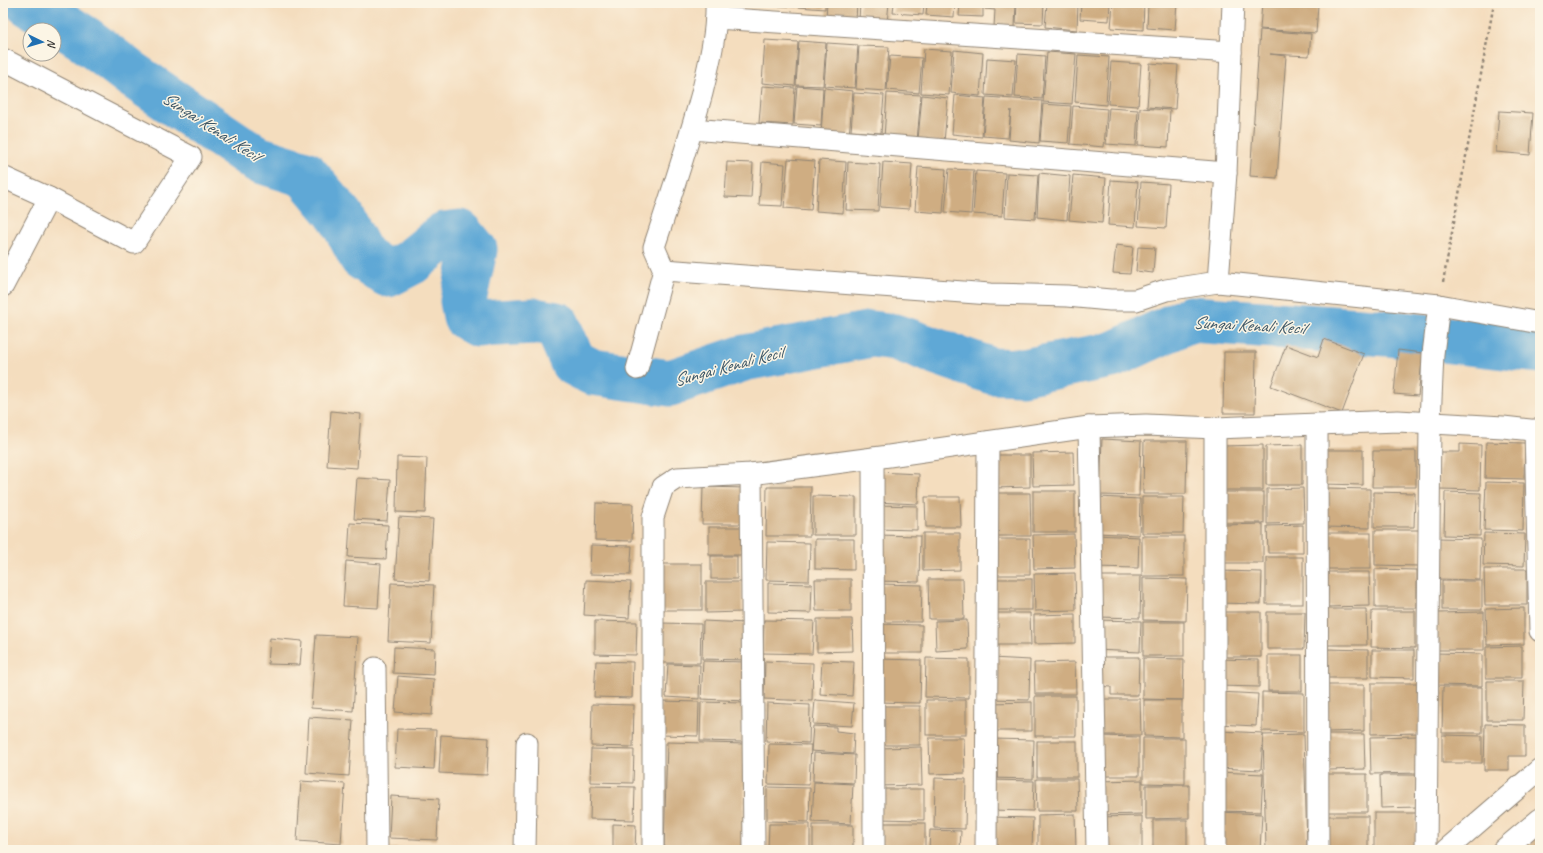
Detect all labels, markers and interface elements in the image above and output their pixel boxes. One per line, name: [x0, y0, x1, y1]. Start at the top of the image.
north arrow: [22, 22, 62, 62]
text: N: [45, 39, 59, 49]
water label: Sungai Kenali Kecil: [158, 86, 269, 169]
water label: Sungai Kenali Kecil: [1193, 311, 1311, 339]
water label: Sungai Kenali Kecil: [671, 339, 790, 391]

